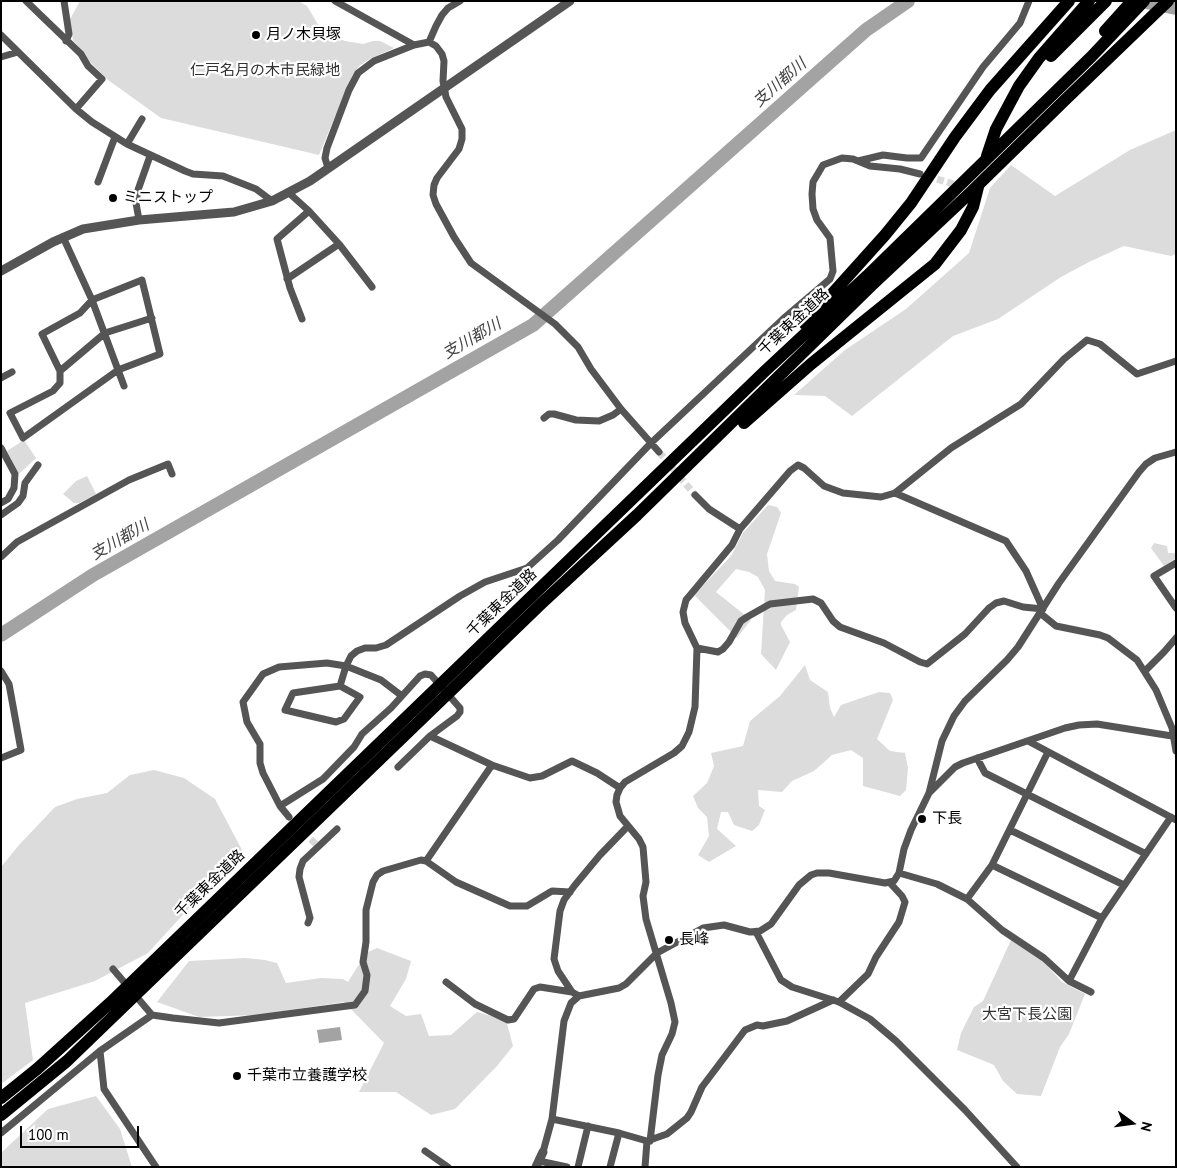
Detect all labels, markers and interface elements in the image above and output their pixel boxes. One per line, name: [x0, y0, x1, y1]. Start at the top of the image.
place label: 月ノ木貝塚: [266, 26, 341, 44]
marker: 月ノ木貝塚: [250, 29, 262, 41]
water label: 支川都川: [750, 55, 810, 111]
park label: 仁戸名月の木市民緑地: [190, 62, 340, 80]
place label: ミニストップ: [123, 189, 213, 207]
marker: ミニストップ: [107, 192, 119, 204]
street label: 千葉東金道路: [755, 285, 833, 359]
water label: 支川都川: [439, 315, 505, 363]
water label: 支川都川: [87, 516, 153, 564]
street label: 千葉東金道路: [463, 565, 541, 641]
place label: 下長: [932, 810, 962, 828]
marker: 下長: [916, 813, 928, 825]
street label: 千葉東金道路: [171, 846, 249, 922]
place label: 長峰: [679, 931, 709, 949]
marker: 長峰: [663, 934, 675, 946]
park label: 大宮下長公園: [982, 1006, 1072, 1024]
place label: 千葉市立養護学校: [247, 1067, 367, 1085]
marker: 千葉市立養護学校: [231, 1070, 243, 1082]
north arrow: [1107, 1098, 1157, 1148]
scale bar: [22, 1116, 141, 1148]
text: N: [1137, 1120, 1156, 1133]
text: 100 m: [28, 1125, 69, 1144]

